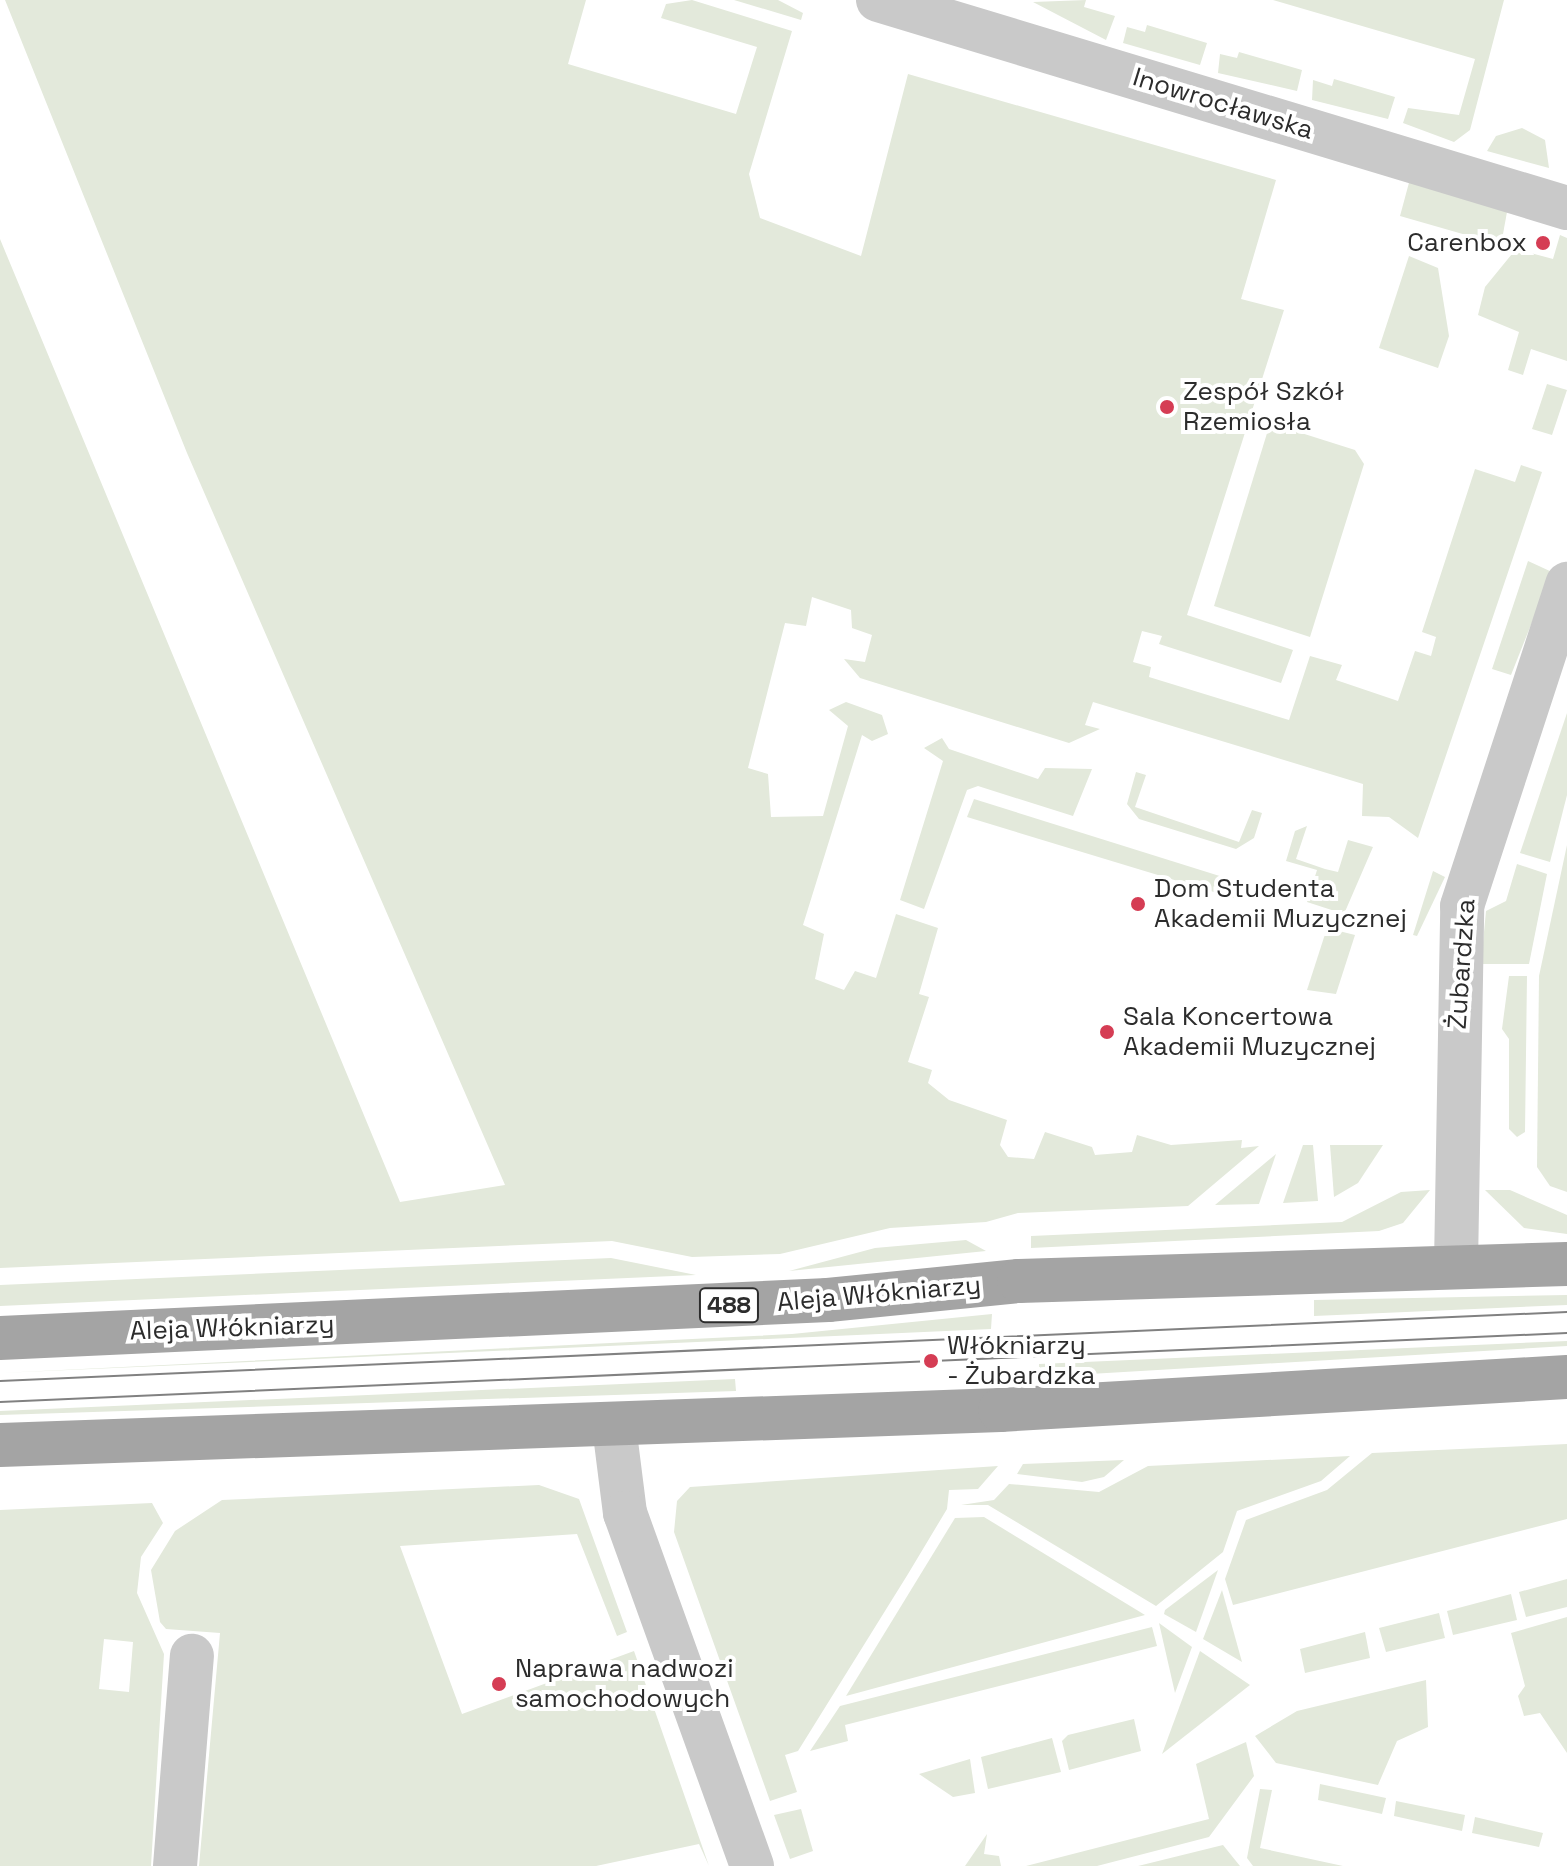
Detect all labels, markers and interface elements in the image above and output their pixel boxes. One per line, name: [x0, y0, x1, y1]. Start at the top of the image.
street label: Inowrocławska: [1129, 62, 1317, 146]
place label: Carenbox: [1407, 227, 1527, 259]
marker: Carenbox: [1534, 234, 1552, 252]
place label: Zespół Szkół Rzemiosła: [1183, 376, 1344, 438]
marker: Zespół Szkół Rzemiosła: [1158, 398, 1176, 416]
place label: Dom Studenta Akademii Muzycznej: [1154, 873, 1407, 934]
marker: Dom Studenta Akademii Muzycznej: [1129, 895, 1147, 913]
street label: Żubardzka: [1442, 898, 1482, 1030]
place label: Sala Koncertowa Akademii Muzycznej: [1123, 1001, 1376, 1062]
marker: Sala Koncertowa Akademii Muzycznej: [1098, 1023, 1116, 1041]
street label: Aleja Włókniarzy: [776, 1270, 982, 1318]
road number: 488: [697, 1285, 761, 1325]
street label: Aleja Włókniarzy: [129, 1309, 335, 1347]
place label: Włókniarzy - Żubardzka: [947, 1330, 1096, 1392]
marker: Włókniarzy - Żubardzka: [922, 1352, 940, 1370]
place label: Naprawa nadwozi samochodowych: [515, 1653, 734, 1714]
marker: Naprawa nadwozi samochodowych: [490, 1675, 508, 1693]

